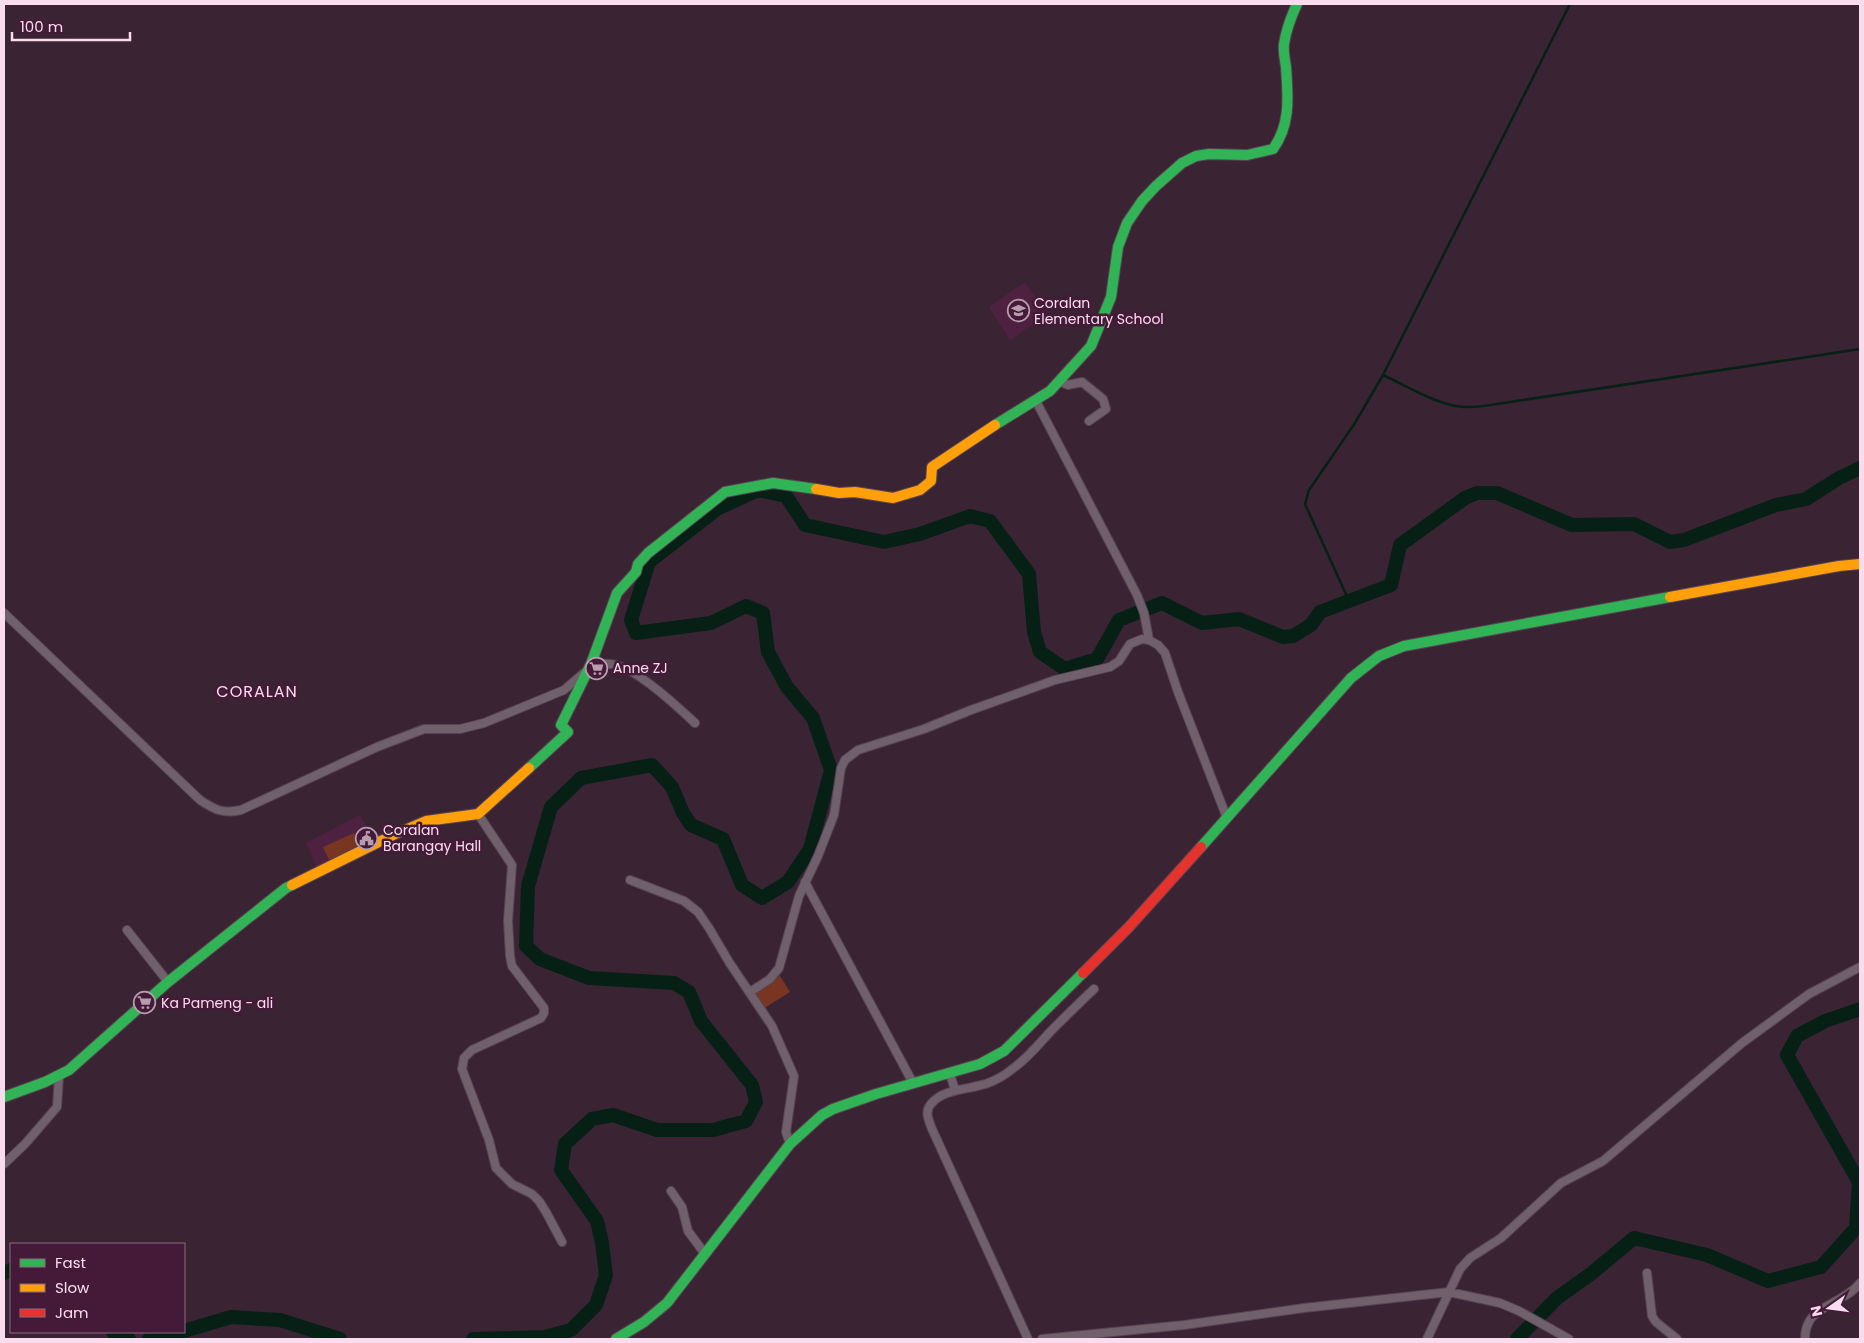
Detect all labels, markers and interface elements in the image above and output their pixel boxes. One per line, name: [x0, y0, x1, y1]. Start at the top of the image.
scale bar: [12, 10, 130, 42]
text: 100 m: [20, 16, 63, 37]
place label: Coralan Elementary School: [1034, 293, 1164, 329]
school or university icon: Coralan Elementary School: [1006, 299, 1030, 323]
supermarket icon: Anne ZJ: [585, 656, 609, 680]
place label: Anne ZJ: [613, 658, 668, 678]
district label: CORALAN: [216, 680, 298, 703]
place label: Coralan Barangay Hall: [383, 820, 481, 856]
public building icon: Coralan Barangay Hall: [355, 826, 379, 850]
supermarket icon: Ka Pameng - ali: [133, 991, 157, 1015]
place label: Ka Pameng - ali: [161, 993, 273, 1013]
legend: [10, 1243, 185, 1333]
text: Fast: [55, 1252, 86, 1273]
text: Slow: [55, 1277, 90, 1298]
north arrow: [1804, 1283, 1854, 1333]
text: Jam: [55, 1302, 89, 1323]
text: N: [1805, 1304, 1827, 1319]

